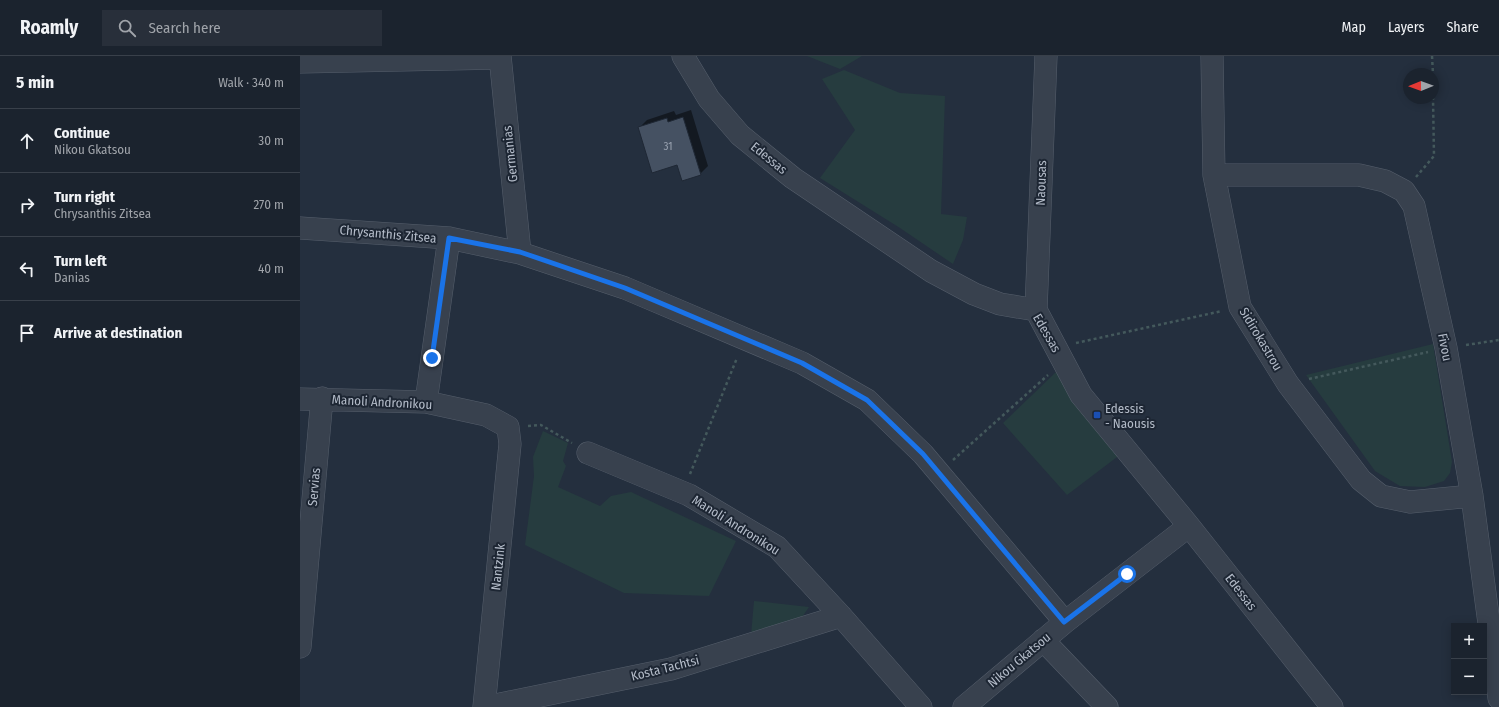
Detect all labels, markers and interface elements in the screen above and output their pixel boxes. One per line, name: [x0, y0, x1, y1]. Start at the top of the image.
search box: [102, 10, 382, 46]
text: Roamly: [20, 16, 78, 39]
icon: search: [116, 17, 138, 39]
text: Search here: [148, 19, 221, 37]
text: Map: [1342, 19, 1366, 36]
text: Layers: [1388, 19, 1424, 36]
text: Share: [1446, 19, 1479, 36]
north arrow: [1403, 68, 1439, 104]
text: 5 min: [16, 72, 54, 93]
text: Walk · 340 m: [218, 75, 284, 90]
text: Continue: [54, 124, 110, 142]
street label: Germanias: [500, 125, 520, 183]
icon: ahead: [16, 130, 38, 152]
text: 30 m: [258, 133, 284, 148]
street label: Edessas: [748, 139, 790, 177]
house number: 31: [664, 140, 673, 153]
text: Nikou Gkatsou: [54, 142, 131, 157]
street label: Naousas: [1033, 160, 1049, 206]
text: Turn right: [54, 188, 115, 206]
icon: right: [16, 194, 38, 216]
text: 270 m: [253, 197, 284, 212]
text: Chrysanthis Zitsea: [54, 206, 151, 221]
street label: Chrysanthis Zitsea: [339, 222, 437, 246]
text: Turn left: [54, 252, 107, 270]
icon: left: [16, 258, 38, 280]
text: 40 m: [258, 261, 284, 276]
text: Danias: [54, 270, 90, 285]
street label: Sidirokastrou: [1236, 305, 1286, 373]
street label: Edessas: [1030, 311, 1064, 355]
icon: arrive: [16, 322, 38, 344]
text: Arrive at destination: [54, 324, 182, 342]
street label: Fivou: [1435, 332, 1455, 362]
route end: [423, 349, 441, 367]
street label: Manoli Andronikou: [331, 392, 433, 412]
place label: Edessis - Naousis: [1105, 401, 1156, 431]
marker: Edessis - Naousis: [1092, 410, 1102, 420]
street label: Servias: [305, 467, 323, 507]
street label: Manoli Andronikou: [689, 492, 783, 558]
street label: Nantzink: [488, 542, 508, 591]
route start: [1118, 565, 1136, 583]
street label: Edessas: [1222, 571, 1260, 613]
map controls: [1451, 623, 1487, 695]
button: +: [1451, 623, 1487, 659]
street label: Nikou Gkatsou: [985, 630, 1053, 690]
street label: Kosta Tachtsi: [629, 652, 701, 684]
button: −: [1451, 659, 1487, 695]

